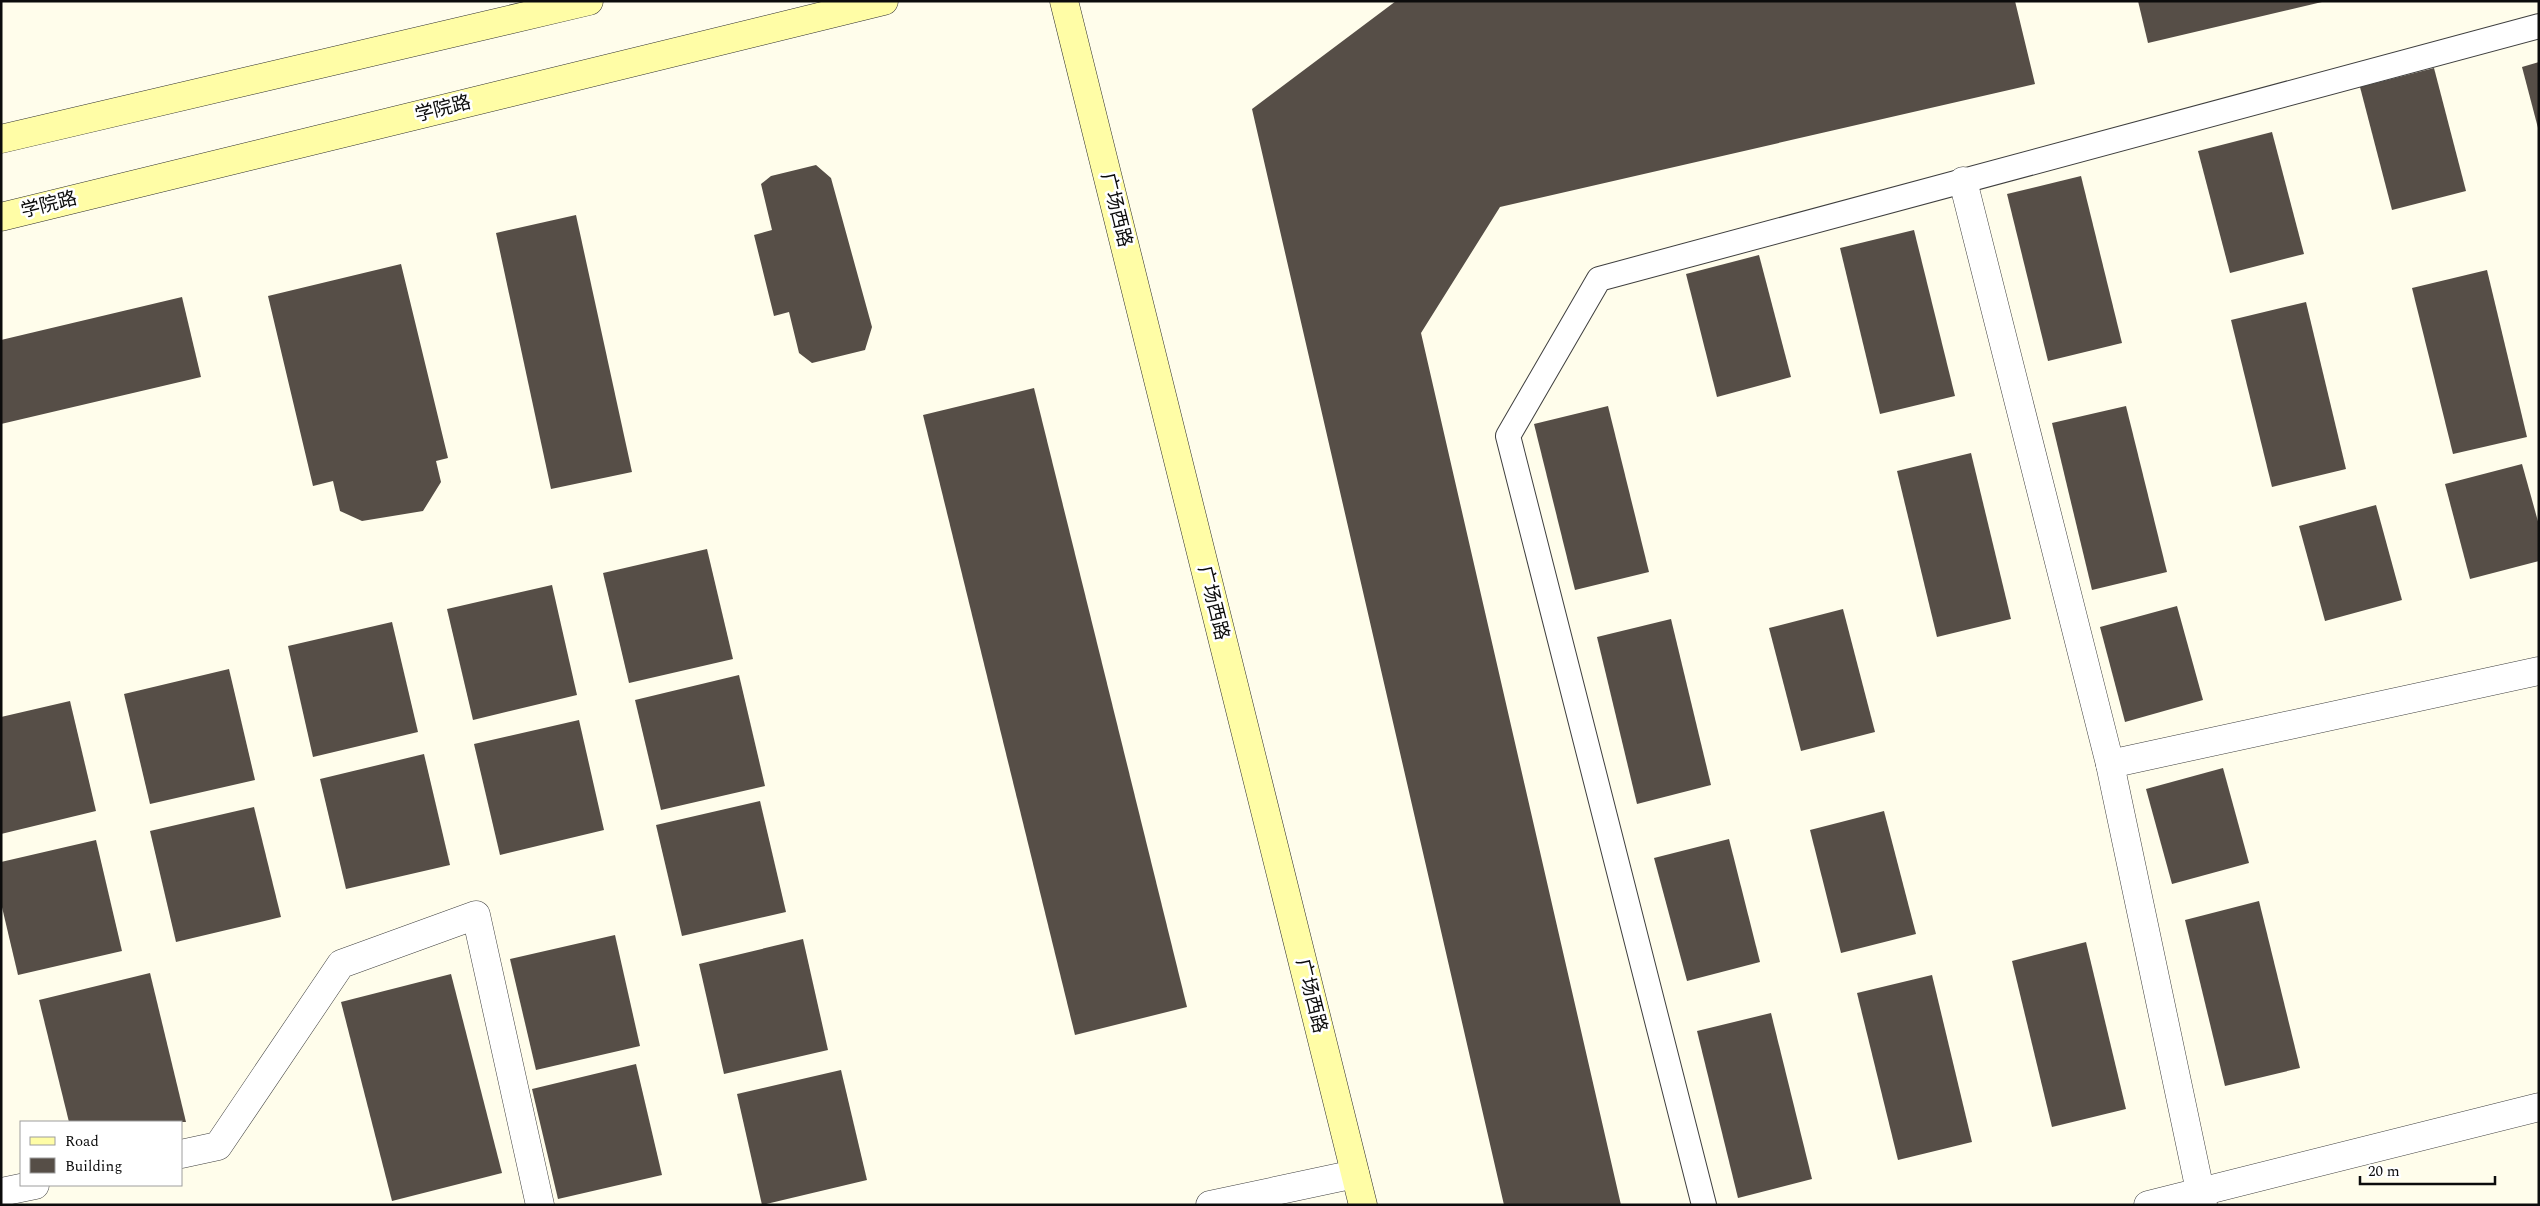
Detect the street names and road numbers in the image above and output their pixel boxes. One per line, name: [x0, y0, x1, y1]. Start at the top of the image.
street label: 学院路: [412, 88, 474, 130]
street label: 广场西路: [1093, 170, 1139, 250]
street label: 学院路: [18, 184, 80, 226]
street label: 广场西路: [1190, 563, 1236, 643]
street label: 广场西路: [1288, 956, 1334, 1036]

